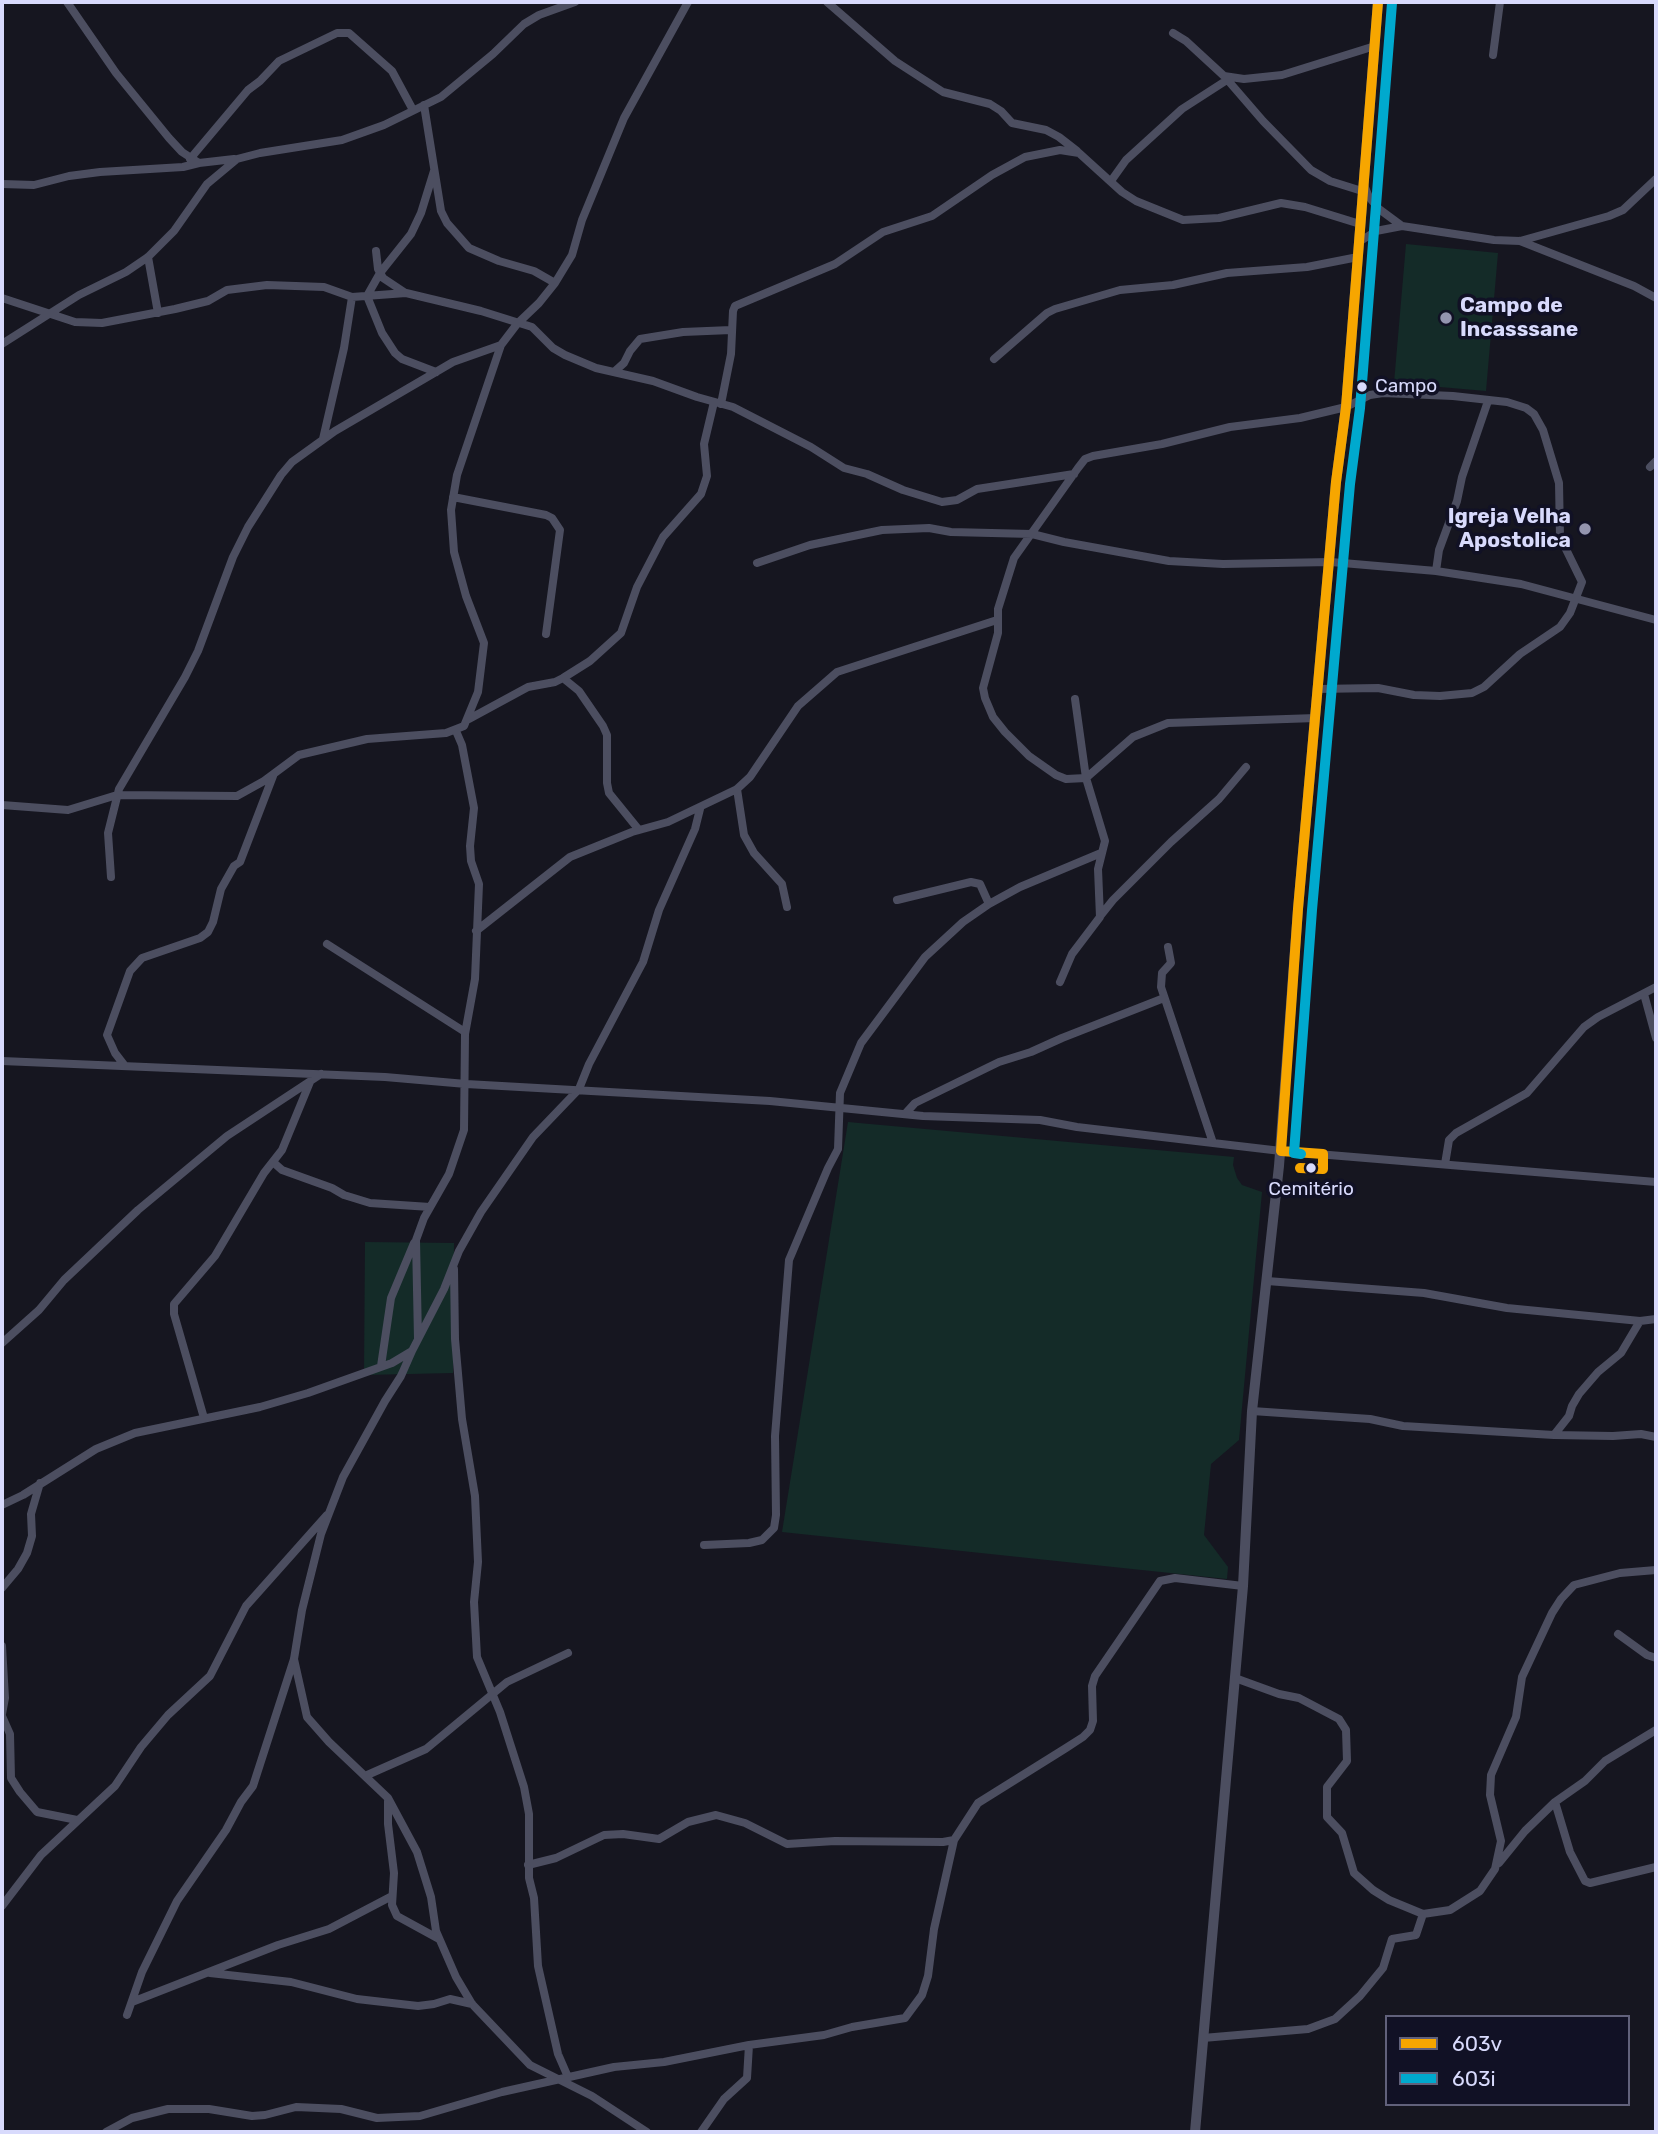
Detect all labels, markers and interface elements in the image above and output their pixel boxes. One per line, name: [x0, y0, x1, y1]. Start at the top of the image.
place label: Campo de Incasssane: [1460, 293, 1578, 343]
marker: Campo de Incasssane: [1438, 310, 1454, 326]
place label: Campo: [1375, 376, 1437, 398]
marker: Campo: [1355, 380, 1369, 394]
place label: Igreja Velha Apostolica: [1448, 504, 1571, 554]
marker: Igreja Velha Apostolica: [1577, 521, 1593, 537]
marker: Cemitério: [1304, 1161, 1318, 1175]
place label: Cemitério: [1268, 1179, 1354, 1201]
legend: [1385, 2015, 1630, 2106]
text: 603v: [1452, 2031, 1502, 2056]
text: 603i: [1452, 2066, 1496, 2091]

